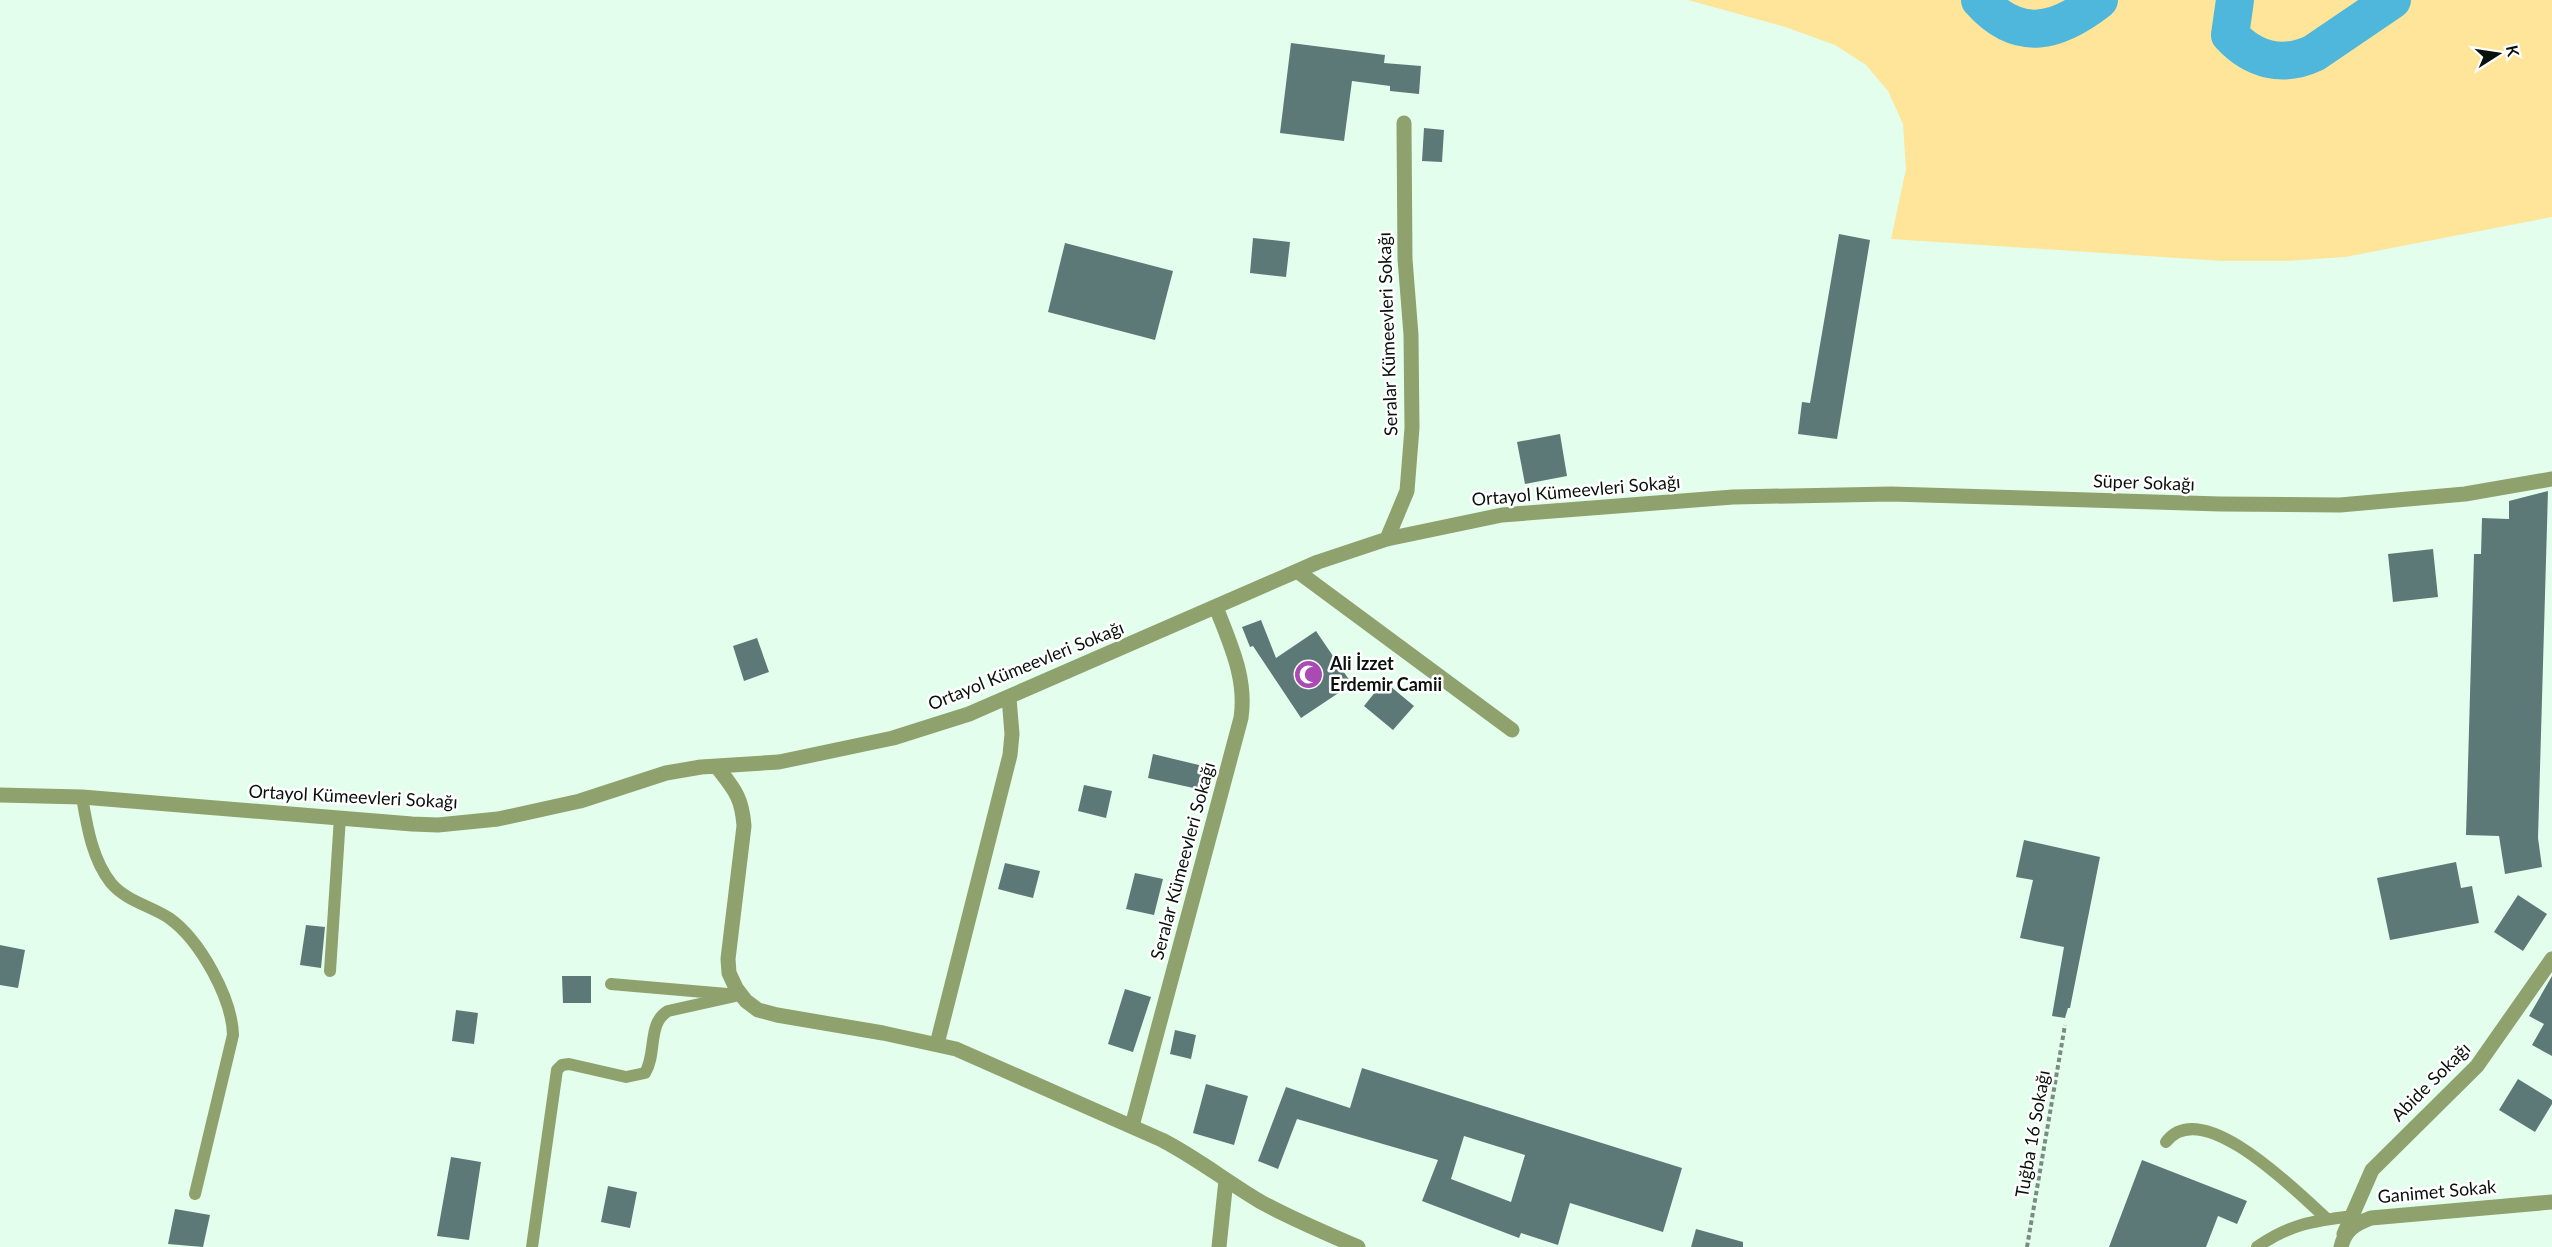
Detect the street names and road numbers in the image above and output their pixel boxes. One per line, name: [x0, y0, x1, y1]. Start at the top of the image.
street label: Seralar Kümeevleri Sokağı: [1372, 232, 1402, 436]
street label: Süper Sokağı: [2093, 469, 2195, 495]
street label: Ortayol Kümeevleri Sokağı: [1471, 470, 1681, 510]
street label: Ortayol Kümeevleri Sokağı: [924, 616, 1127, 714]
street label: Seralar Kümeevleri Sokağı: [1145, 759, 1219, 962]
street label: Ortayol Kümeevleri Sokağı: [248, 780, 458, 812]
street label: Abide Sokağı: [2386, 1037, 2474, 1125]
street label: Tuğba 16 Sokağı: [2010, 1068, 2054, 1199]
street label: Ganimet Sokak: [2377, 1175, 2498, 1207]

